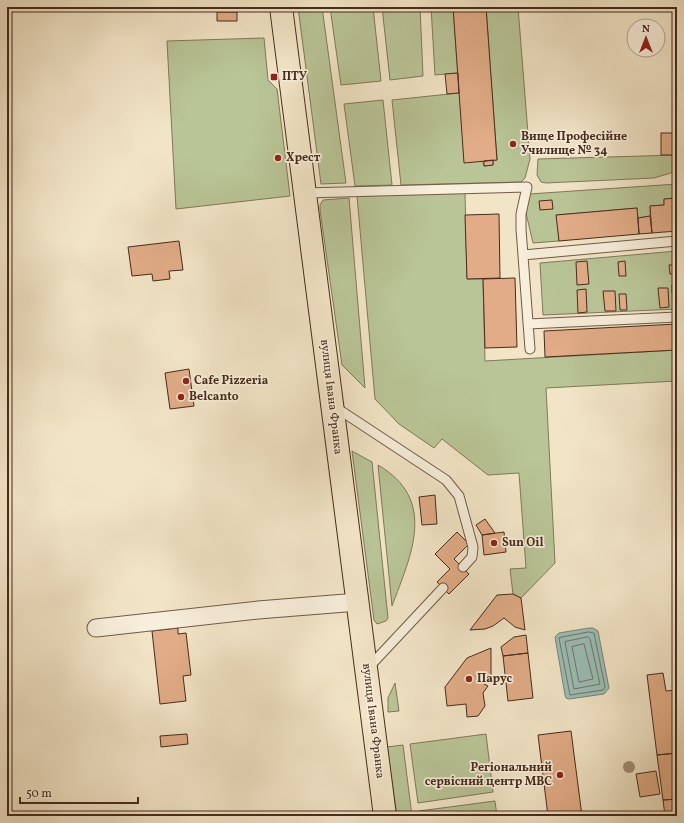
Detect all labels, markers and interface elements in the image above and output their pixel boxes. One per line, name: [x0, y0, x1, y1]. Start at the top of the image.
north arrow: [626, 18, 666, 58]
text: N: [642, 22, 650, 37]
place label: ПТУ: [282, 69, 307, 85]
marker: ПТУ: [269, 72, 279, 82]
place label: Вище Професійне Училище № 34: [521, 129, 627, 159]
marker: Вище Професійне Училище № 34: [508, 139, 518, 149]
place label: Хрест: [286, 150, 321, 166]
marker: Хрест: [273, 153, 283, 163]
street label: вулиця Івана Франка: [316, 339, 346, 456]
place label: Cafe Pizzeria: [194, 373, 269, 389]
marker: Cafe Pizzeria: [181, 376, 191, 386]
place label: Belcanto: [189, 389, 239, 405]
marker: Belcanto: [176, 392, 186, 402]
place label: Sun Oil: [502, 535, 544, 551]
marker: Sun Oil: [489, 538, 499, 548]
street label: вулиця Івана Франка: [358, 663, 388, 780]
place label: Парус: [477, 671, 513, 687]
marker: Парус: [464, 674, 474, 684]
place label: Регіональний сервісний центр МВС: [425, 760, 552, 790]
marker: Регіональний сервісний центр МВС: [555, 770, 565, 780]
scale bar: [20, 779, 138, 805]
text: 50 m: [26, 786, 52, 802]

